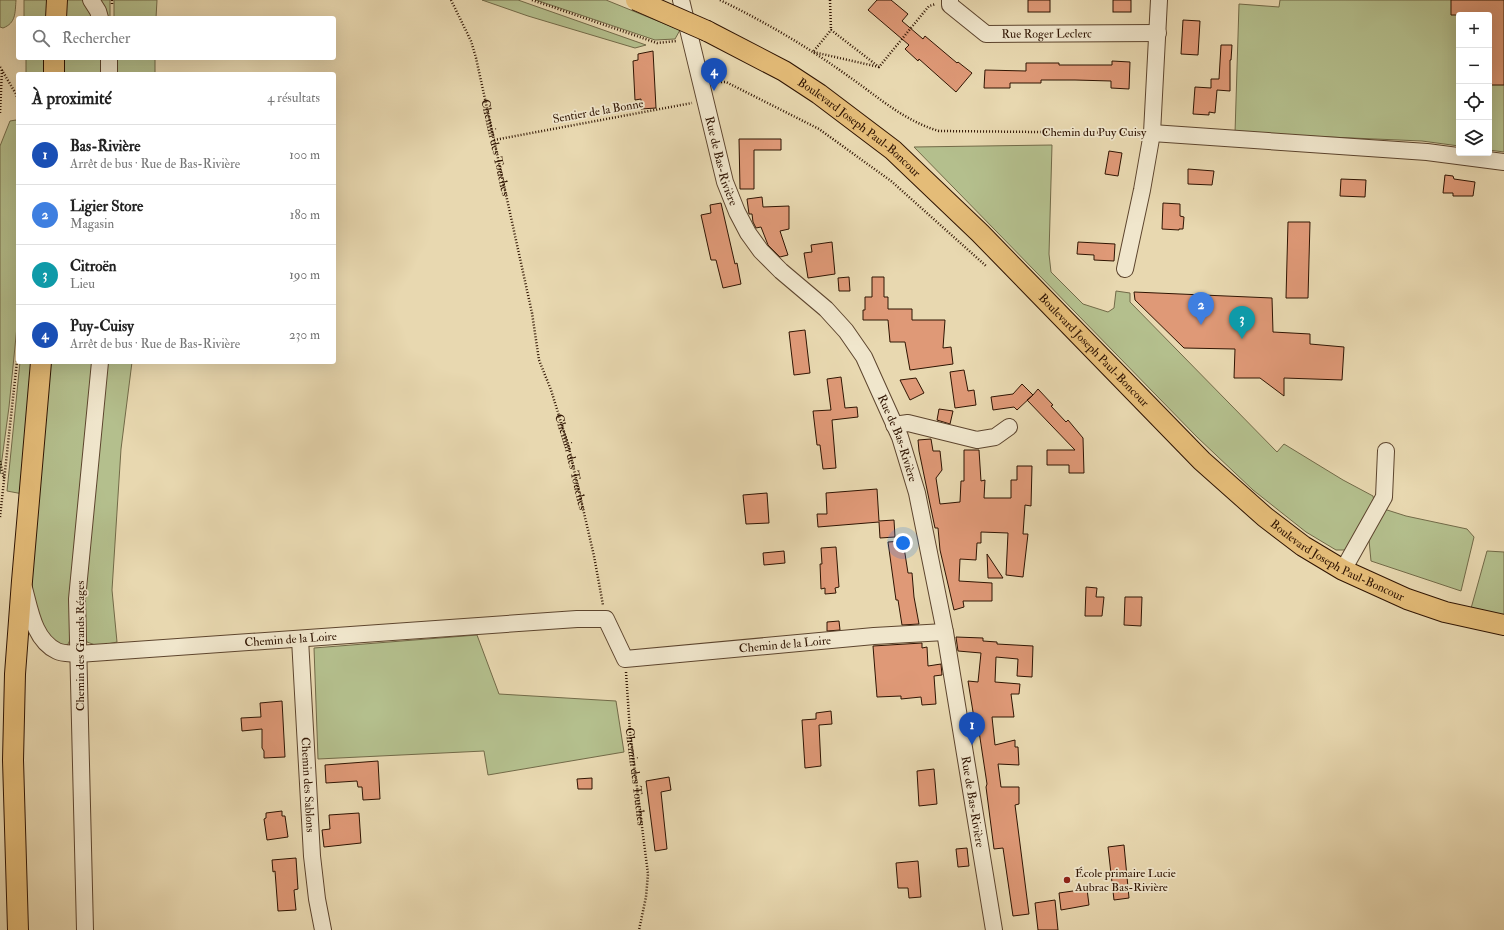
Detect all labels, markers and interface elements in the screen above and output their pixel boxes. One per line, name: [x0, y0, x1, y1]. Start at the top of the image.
map controls: [1456, 12, 1492, 156]
button: +: [1456, 12, 1492, 48]
search box: [16, 16, 336, 60]
street label: Rue Roger Leclerc: [1002, 26, 1092, 42]
icon: search: [30, 27, 52, 49]
text: Rechercher: [62, 29, 130, 48]
button: −: [1456, 48, 1492, 84]
pin: 4: [701, 58, 727, 91]
street label: Boulevard Joseph Paul-Boncour: [795, 75, 924, 181]
button: locate: [1456, 84, 1492, 120]
text: À proximité: [32, 88, 112, 109]
text: 4 résultats: [267, 90, 320, 106]
street label: Sentier de la Bonne: [552, 96, 645, 127]
street label: Chemin des Touches: [477, 98, 513, 197]
street label: Rue de Bas-Rivière: [701, 115, 741, 208]
button: layers: [1456, 120, 1492, 156]
street label: Chemin du Puy Cuisy: [1042, 125, 1147, 140]
text: Bas-Rivière: [70, 137, 141, 156]
text: 1: [43, 147, 47, 163]
text: 100 m: [289, 147, 320, 163]
text: Arrêt de bus · Rue de Bas-Rivière: [70, 156, 240, 172]
text: Ligier Store: [70, 197, 143, 216]
text: 2: [42, 207, 48, 223]
text: 180 m: [290, 207, 320, 223]
text: Magasin: [70, 216, 114, 232]
text: Citroën: [70, 257, 116, 276]
text: 3: [43, 267, 48, 283]
text: 190 m: [289, 267, 320, 283]
text: Lieu: [70, 276, 95, 292]
street label: Boulevard Joseph Paul-Boncour: [1035, 291, 1152, 411]
pin: 2: [1188, 292, 1214, 325]
pin: 3: [1229, 306, 1255, 339]
text: Puy-Cuisy: [70, 317, 134, 336]
text: 4: [41, 327, 49, 343]
text: 230 m: [289, 327, 320, 343]
text: Arrêt de bus · Rue de Bas-Rivière: [70, 336, 240, 352]
street label: Rue de Bas-Rivière: [874, 392, 920, 484]
street label: Chemin des Touches: [551, 412, 590, 511]
street label: Boulevard Joseph Paul-Boncour: [1267, 517, 1407, 605]
your location: [893, 533, 913, 553]
street label: Chemin des Grands Réages: [73, 581, 88, 711]
street label: Chemin de la Loire: [244, 629, 337, 650]
street label: Chemin de la Loire: [738, 633, 832, 656]
pin: 1: [959, 712, 985, 745]
street label: Chemin des Touches: [622, 727, 649, 826]
street label: Chemin des Sablons: [297, 737, 318, 833]
street label: Rue de Bas-Rivière: [958, 755, 987, 848]
place label: École primaire Lucie Aubrac Bas-Rivière: [1074, 866, 1176, 895]
marker: École primaire Lucie Aubrac Bas-Rivière: [1062, 875, 1072, 885]

